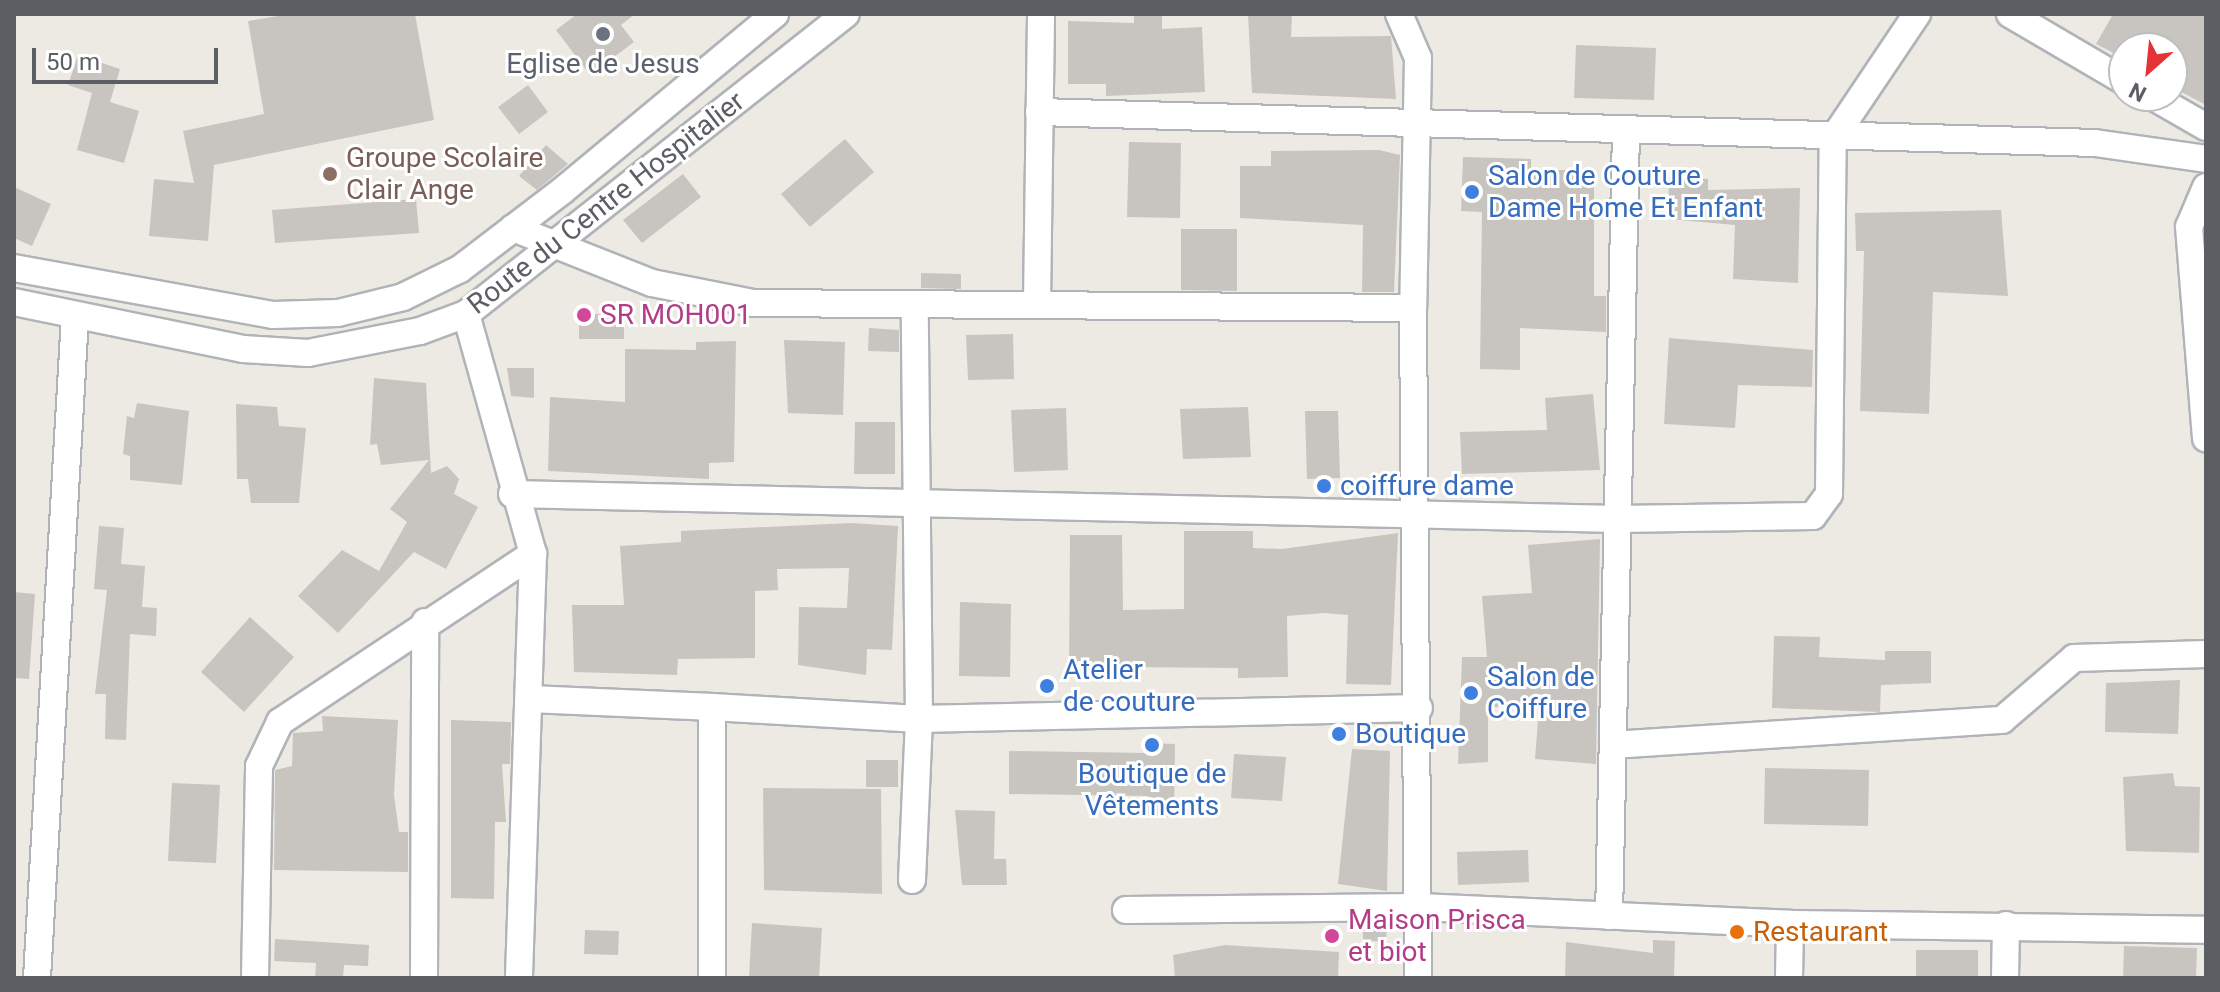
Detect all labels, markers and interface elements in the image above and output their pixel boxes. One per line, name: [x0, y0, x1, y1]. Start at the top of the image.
marker: Eglise de Jesus: [594, 25, 612, 43]
scale bar: [36, 32, 222, 82]
north arrow: [2108, 32, 2188, 112]
place label: Eglise de Jesus: [506, 47, 700, 81]
text: 50 m: [46, 48, 100, 76]
text: N: [2125, 77, 2150, 107]
street label: Route du Centre Hospitalier: [461, 85, 751, 321]
place label: Groupe Scolaire Clair Ange: [346, 141, 543, 207]
place label: Salon de Couture Dame Home Et Enfant: [1488, 159, 1763, 225]
marker: Groupe Scolaire Clair Ange: [321, 165, 339, 183]
marker: Salon de Couture Dame Home Et Enfant: [1463, 183, 1481, 201]
place label: SR MOH001: [600, 298, 752, 332]
marker: SR MOH001: [575, 306, 593, 324]
place label: coiffure dame: [1340, 469, 1514, 503]
marker: coiffure dame: [1315, 477, 1333, 495]
place label: Atelier de couture: [1063, 653, 1195, 719]
place label: Salon de Coiffure: [1487, 660, 1595, 726]
marker: Atelier de couture: [1038, 677, 1056, 695]
marker: Salon de Coiffure: [1462, 684, 1480, 702]
place label: Boutique: [1355, 717, 1466, 751]
marker: Boutique: [1330, 725, 1348, 743]
marker: Boutique de Vêtements: [1143, 736, 1161, 754]
place label: Boutique de Vêtements: [1078, 757, 1226, 823]
place label: Maison Prisca et biot: [1348, 903, 1526, 969]
place label: Restaurant: [1753, 915, 1888, 949]
marker: Restaurant: [1728, 923, 1746, 941]
marker: Maison Prisca et biot: [1323, 927, 1341, 945]

